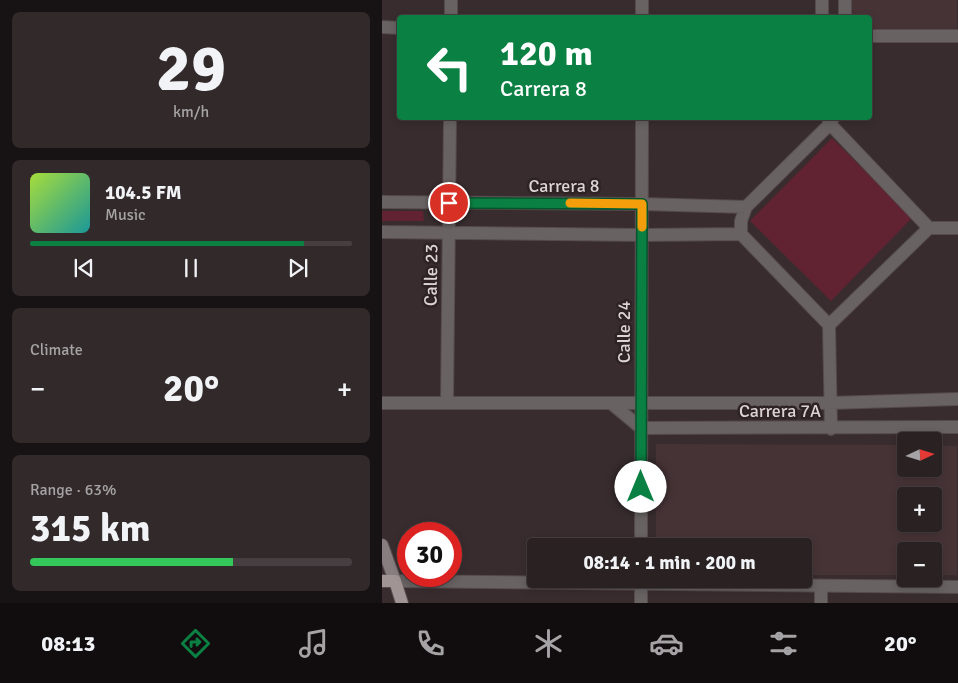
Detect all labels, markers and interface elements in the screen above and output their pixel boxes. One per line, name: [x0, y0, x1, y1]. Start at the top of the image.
text: 29: [156, 29, 226, 109]
text: 120 m: [500, 32, 593, 75]
icon: left: [417, 35, 482, 100]
text: Carrera 8: [500, 75, 587, 102]
text: km/h: [173, 102, 209, 122]
street label: Carrera 8: [528, 175, 600, 197]
text: 104.5 FM: [105, 181, 182, 205]
pin: [428, 182, 470, 224]
icon: arrive: [435, 189, 463, 217]
text: Music: [105, 205, 146, 225]
street label: Calle 23: [419, 244, 443, 306]
icon: previous: [70, 254, 98, 282]
icon: pause: [177, 254, 205, 282]
icon: next: [284, 254, 312, 282]
street label: Calle 24: [613, 300, 635, 363]
text: Climate: [30, 340, 83, 360]
text: 20°: [163, 365, 219, 412]
text: −: [30, 372, 45, 406]
text: +: [337, 372, 352, 406]
street label: Carrera 7A: [739, 400, 821, 422]
north arrow: [897, 432, 942, 478]
map controls: [897, 432, 942, 587]
position arrow: [614, 460, 666, 512]
text: Range · 63%: [30, 480, 116, 500]
button: +: [897, 487, 942, 532]
text: 315 km: [30, 505, 151, 552]
speed limit sign: 30: [397, 522, 462, 587]
button: −: [897, 542, 942, 587]
text: 08:14 · 1 min · 200 m: [583, 551, 756, 575]
icon: directions: [178, 626, 213, 661]
icon: music: [296, 626, 331, 661]
icon: phone: [413, 626, 448, 661]
icon: climate: [531, 626, 566, 661]
icon: car: [649, 626, 684, 661]
icon: filters: [766, 626, 801, 661]
text: 08:13: [41, 630, 95, 657]
text: 20°: [884, 630, 917, 657]

